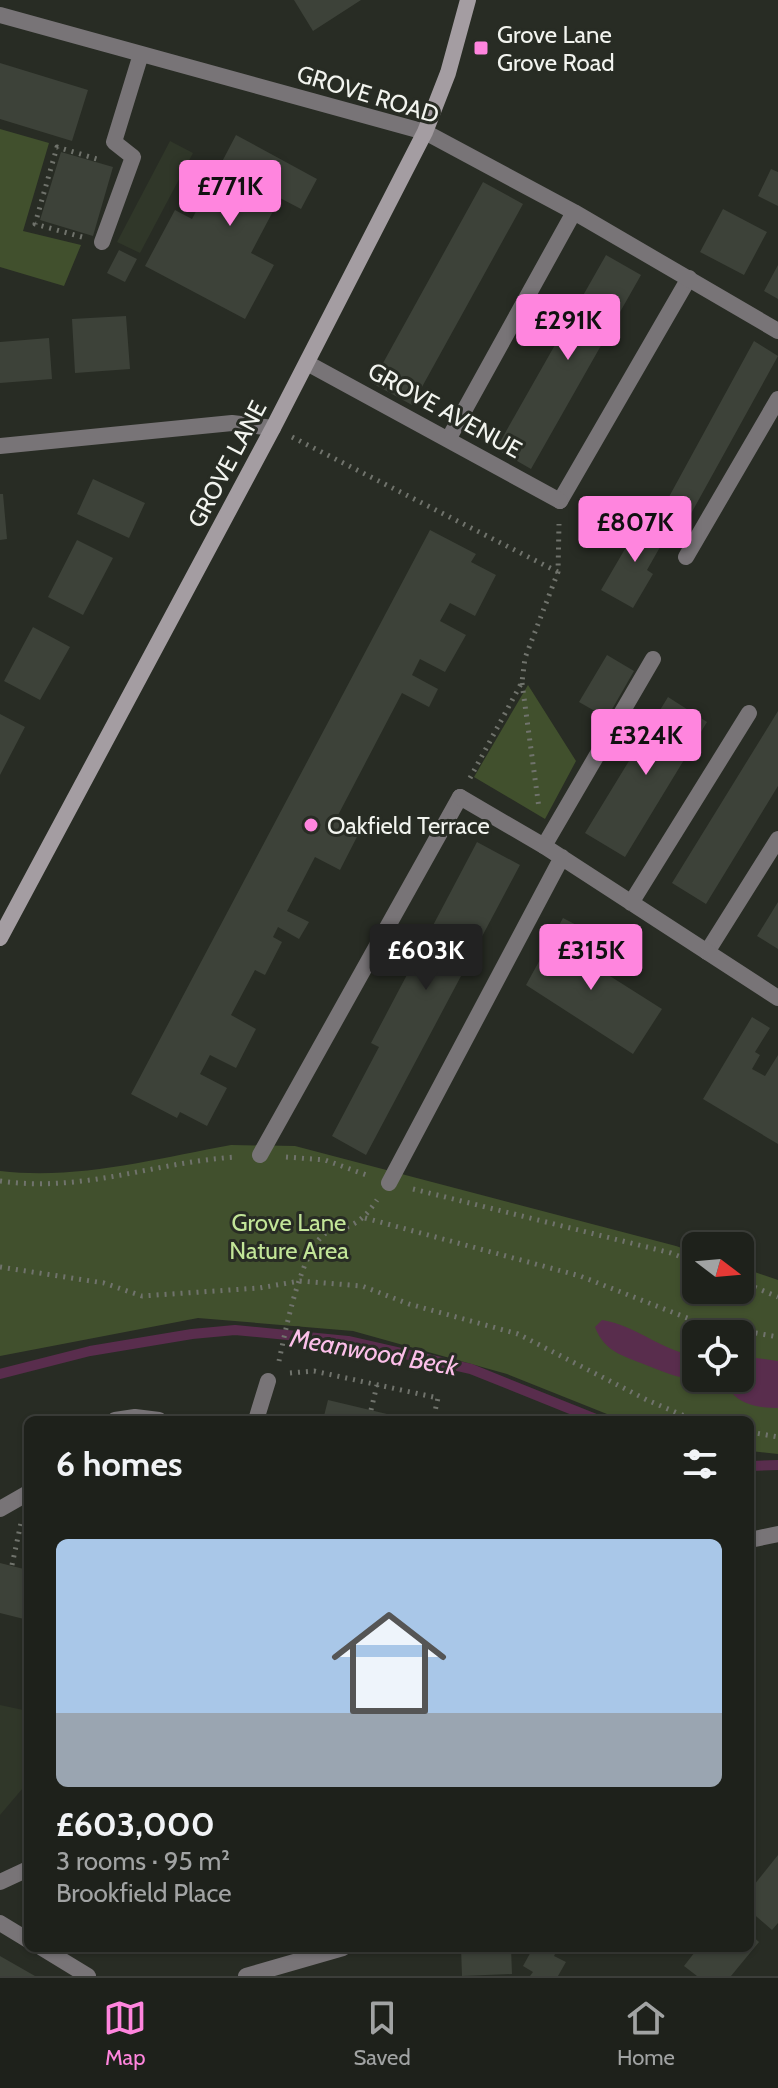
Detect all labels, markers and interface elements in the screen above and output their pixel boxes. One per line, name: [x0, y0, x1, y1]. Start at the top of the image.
place label: Grove Lane Grove Road: [497, 20, 615, 77]
marker: Grove Lane Grove Road: [472, 39, 490, 57]
street label: GROVE ROAD: [293, 59, 443, 129]
pin: £771K: [174, 160, 286, 228]
text: £771K: [197, 170, 263, 202]
pin: £291K: [512, 294, 624, 362]
text: £291K: [534, 304, 602, 336]
street label: GROVE AVENUE: [363, 356, 527, 464]
street label: GROVE LANE: [182, 396, 272, 532]
pin: £807K: [579, 496, 691, 564]
text: £807K: [596, 506, 674, 538]
pin: £324K: [590, 709, 702, 777]
text: £324K: [609, 719, 683, 751]
place label: Oakfield Terrace: [327, 811, 490, 840]
marker: Oakfield Terrace: [302, 816, 320, 834]
pin: £603K: [370, 924, 482, 992]
pin: £315K: [535, 924, 647, 992]
text: £603K: [388, 934, 464, 966]
text: £315K: [557, 934, 625, 966]
park label: Grove Lane Nature Area: [229, 1208, 349, 1265]
north arrow: [682, 1232, 754, 1304]
map controls: [682, 1232, 754, 1392]
button: locate: [682, 1320, 754, 1392]
water label: Meanwood Beck: [287, 1321, 461, 1383]
icon: filters: [678, 1442, 722, 1486]
text: 6 homes: [56, 1443, 182, 1485]
icon: home: [317, 1591, 461, 1735]
text: £603,000: [56, 1803, 215, 1845]
text: 3 rooms · 95 m²: [56, 1845, 230, 1877]
text: Brookfield Place: [56, 1877, 232, 1909]
tab: Map: [103, 1996, 147, 2071]
tab: Saved: [353, 1996, 411, 2071]
tab: Home: [617, 1996, 675, 2071]

